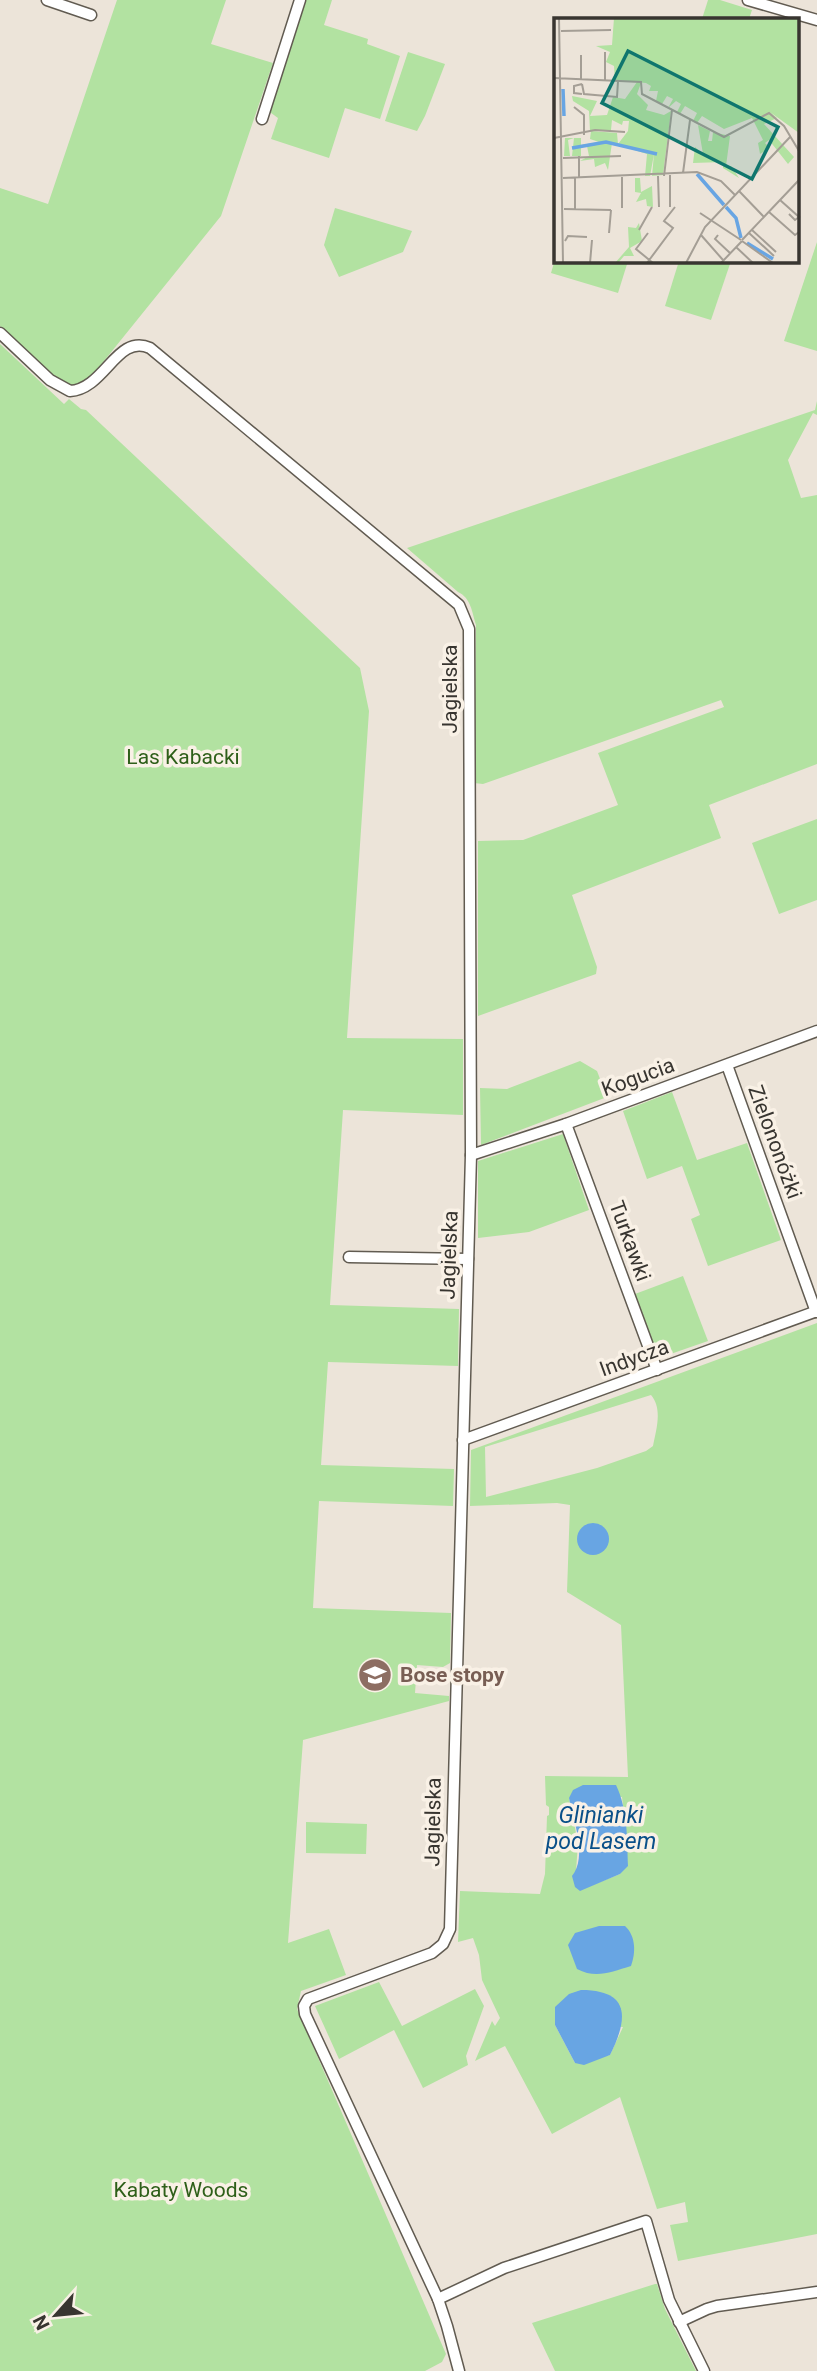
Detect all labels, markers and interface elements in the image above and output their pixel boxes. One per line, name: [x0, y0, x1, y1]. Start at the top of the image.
inset map: [554, 18, 800, 262]
street label: Jagielska: [438, 644, 462, 734]
park label: Las Kabacki: [126, 745, 240, 769]
street label: Kogucia: [598, 1053, 678, 1101]
street label: Zielononóżki: [743, 1082, 807, 1202]
street label: Turkawki: [604, 1197, 656, 1285]
street label: Jagielska: [435, 1210, 463, 1300]
street label: Indycza: [596, 1334, 672, 1382]
school or university icon: Bose stopy: [356, 1656, 394, 1694]
place label: Bose stopy: [400, 1663, 505, 1687]
street label: Jagielska: [420, 1777, 446, 1867]
water label: Glinianki pod Lasem: [545, 1802, 656, 1855]
park label: Kabaty Woods: [114, 2178, 248, 2202]
north arrow: [21, 2280, 91, 2350]
text: N: [28, 2311, 55, 2334]

